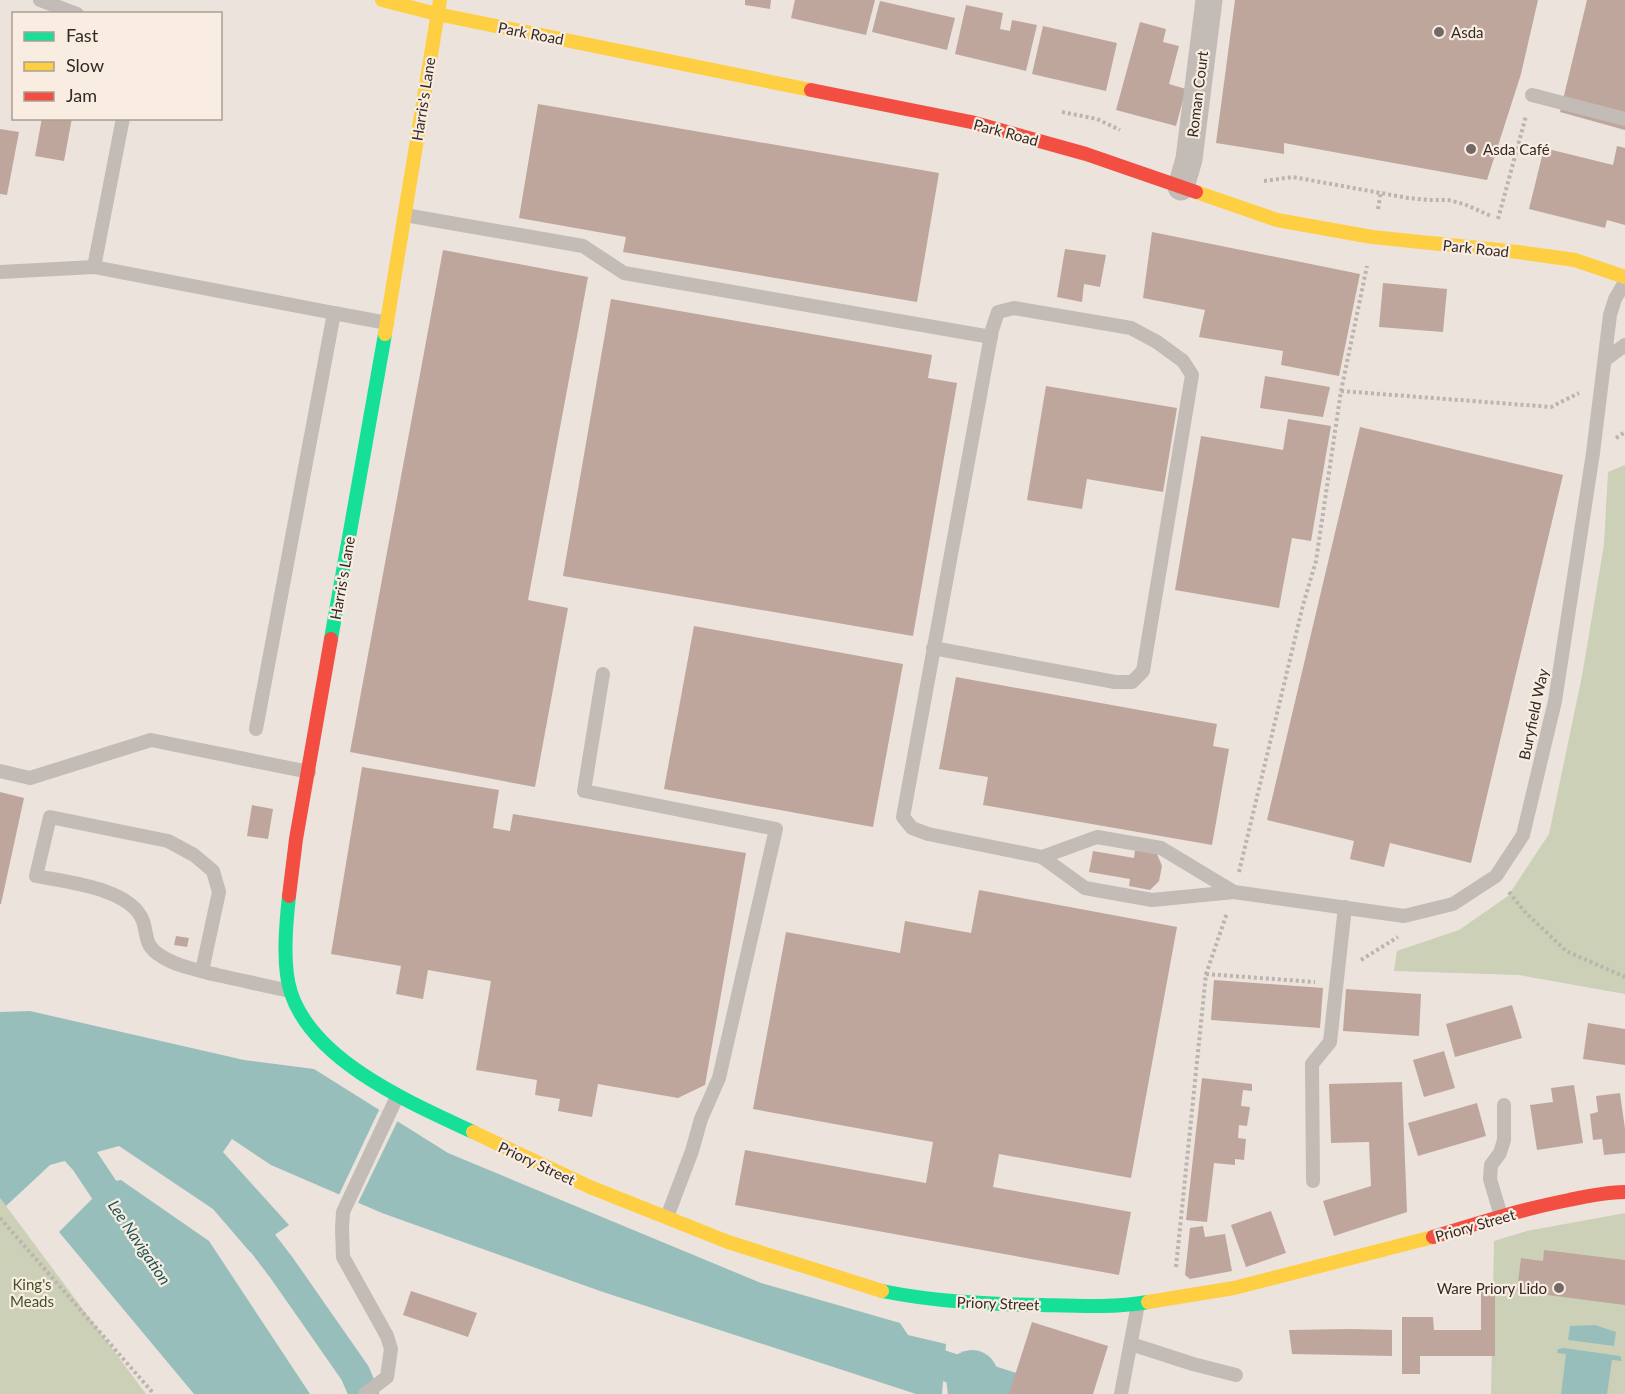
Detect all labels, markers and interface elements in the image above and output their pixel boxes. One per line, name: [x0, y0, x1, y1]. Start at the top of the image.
legend: [12, 12, 222, 120]
street label: Park Road: [497, 18, 565, 48]
place label: Asda: [1451, 23, 1484, 41]
text: Fast: [66, 24, 99, 46]
marker: Asda: [1432, 25, 1446, 39]
street label: Roman Court: [1183, 49, 1211, 138]
text: Slow: [66, 54, 104, 76]
street label: Harris's Lane: [408, 56, 439, 142]
text: Jam: [66, 84, 97, 106]
street label: Park Road: [972, 115, 1040, 149]
place label: Asda Café: [1483, 140, 1550, 158]
marker: Asda Café: [1464, 142, 1478, 156]
street label: Park Road: [1442, 236, 1510, 260]
street label: Harris's Lane: [326, 535, 358, 621]
street label: Buryfield Way: [1515, 666, 1552, 761]
street label: Priory Street: [496, 1137, 579, 1189]
water label: Lee Navigation: [105, 1196, 175, 1288]
street label: Priory Street: [1433, 1205, 1518, 1245]
park label: King's Meads: [10, 1275, 54, 1310]
place label: Ware Priory Lido: [1437, 1279, 1547, 1297]
marker: Ware Priory Lido: [1552, 1281, 1566, 1295]
street label: Priory Street: [956, 1293, 1040, 1313]

